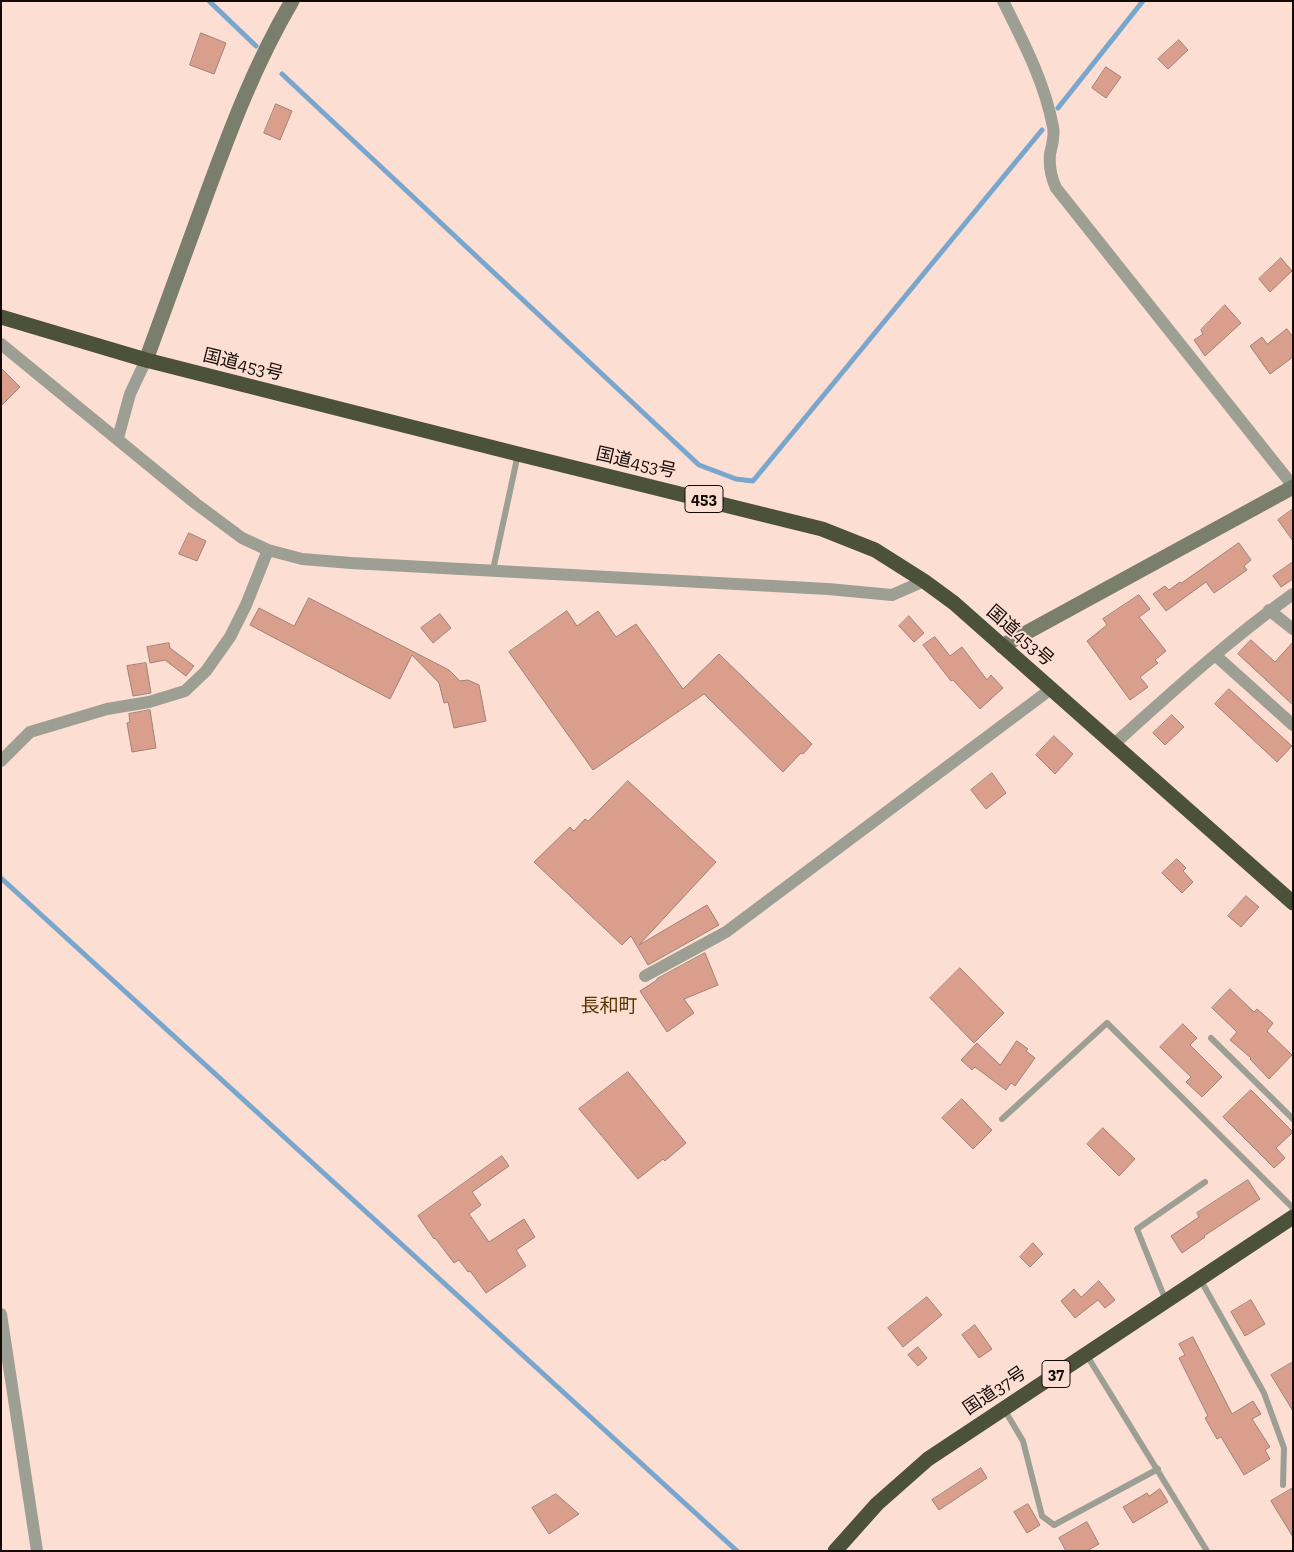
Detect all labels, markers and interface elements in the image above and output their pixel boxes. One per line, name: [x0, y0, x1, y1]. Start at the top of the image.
street label: 国道453号: [201, 345, 285, 385]
street label: 国道453号: [594, 443, 678, 483]
road number: 453: [685, 486, 723, 512]
street label: 国道453号: [982, 601, 1058, 671]
district label: 長和町: [581, 996, 637, 1018]
road number: 37: [1042, 1360, 1070, 1388]
street label: 国道37号: [959, 1362, 1031, 1420]

